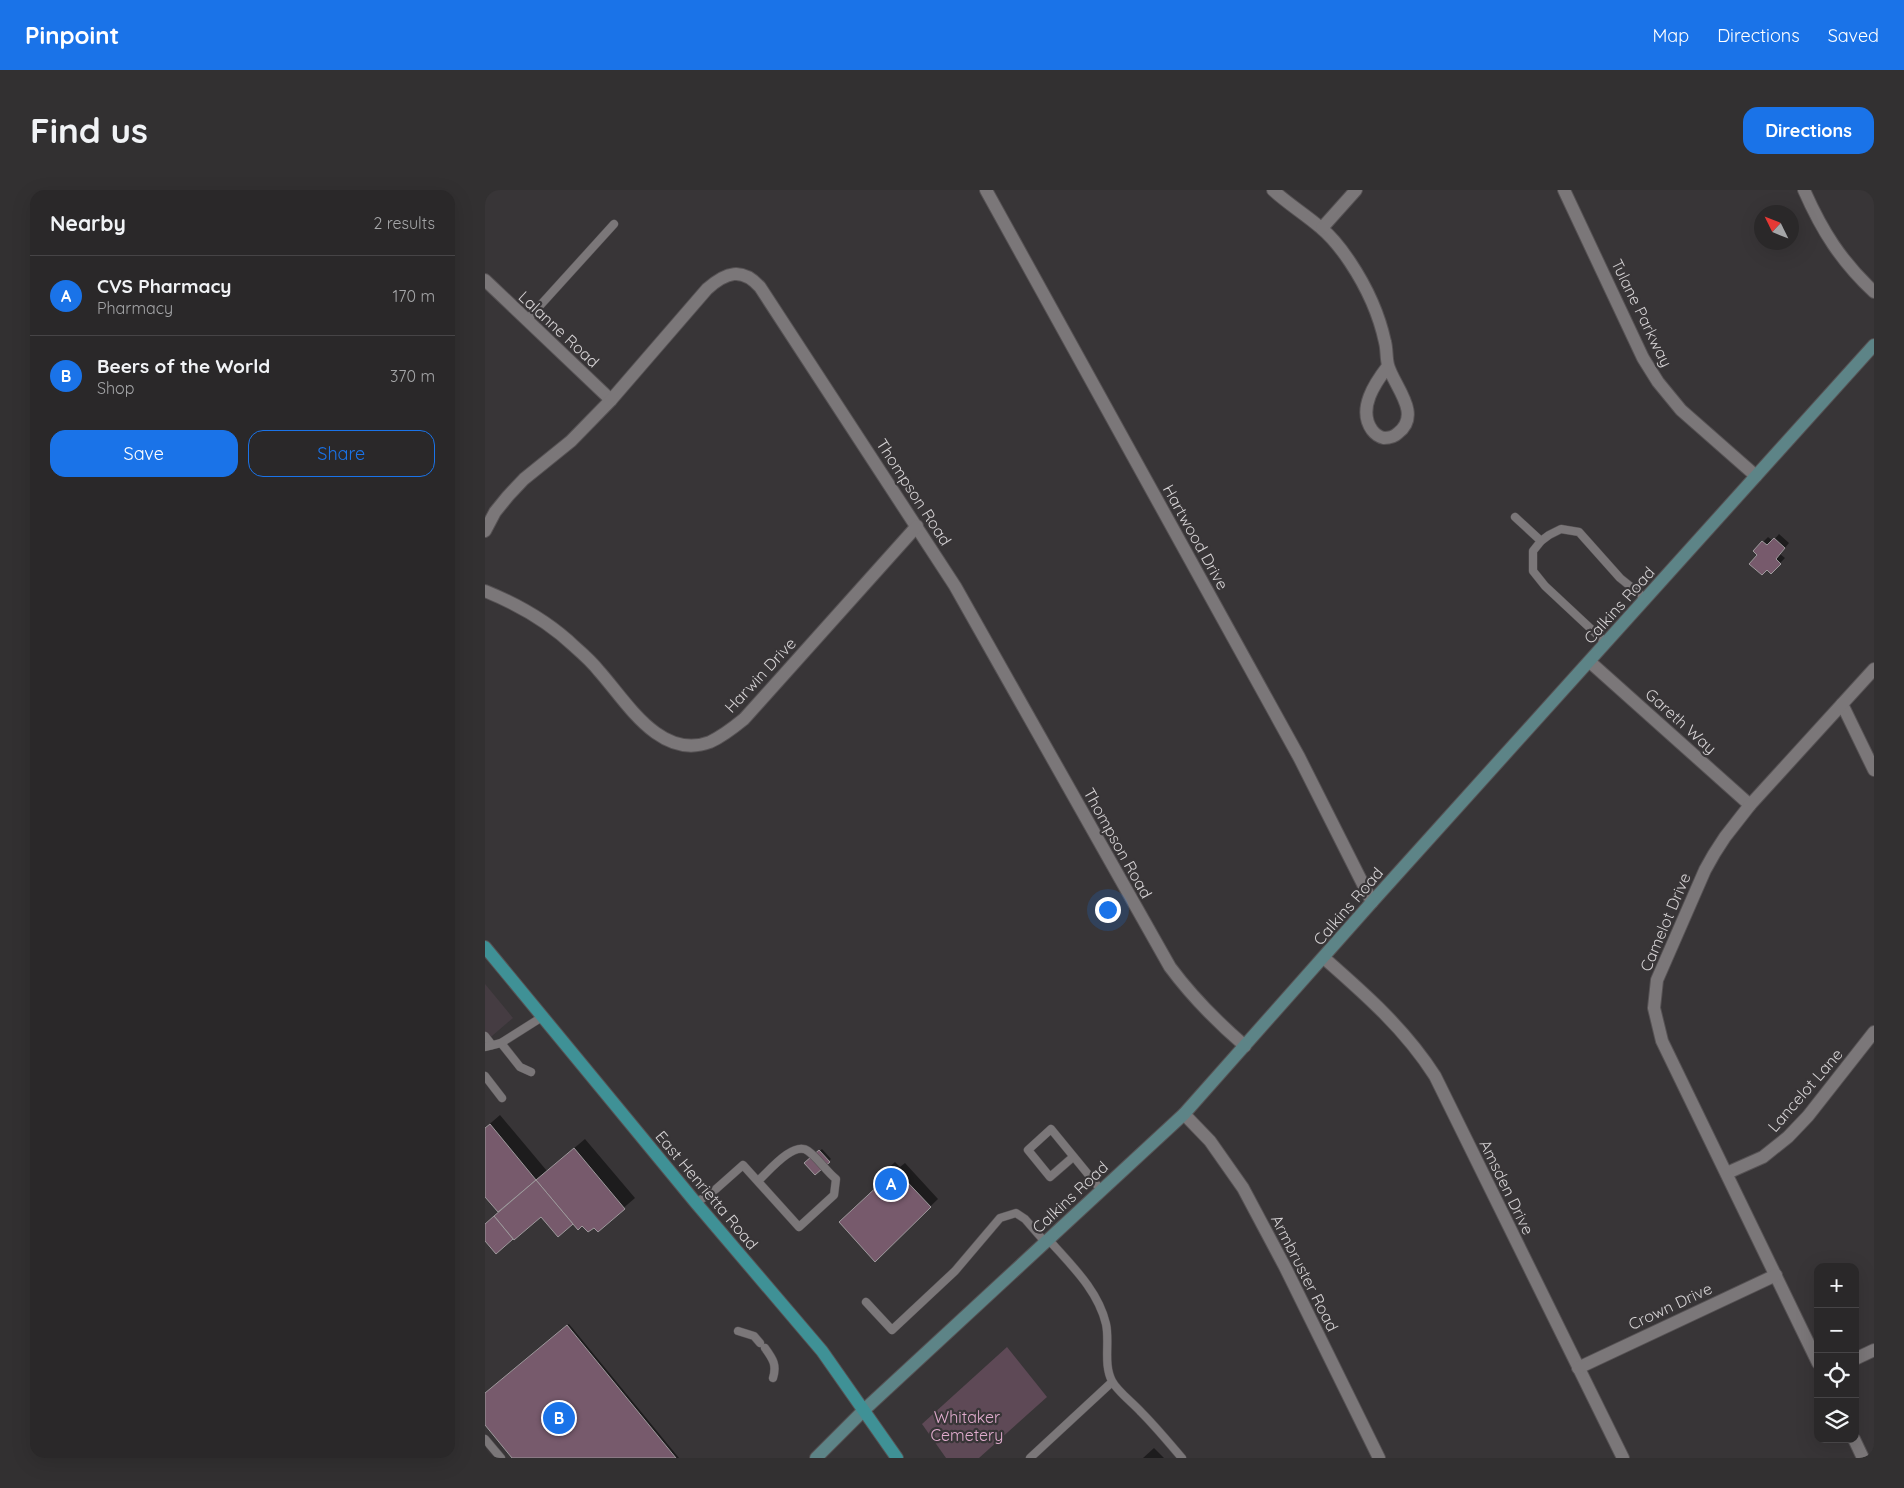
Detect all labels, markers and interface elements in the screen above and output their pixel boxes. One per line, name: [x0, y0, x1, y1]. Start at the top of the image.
text: Pinpoint: [25, 20, 119, 50]
text: Map: [1652, 24, 1689, 47]
text: Directions: [1717, 24, 1800, 47]
text: Saved: [1828, 24, 1879, 47]
button: Directions: [1743, 107, 1874, 154]
text: Find us: [30, 108, 148, 152]
north arrow: [1754, 205, 1799, 250]
text: Nearby: [50, 210, 126, 236]
text: 2 results: [373, 213, 435, 233]
street label: Tulane Parkway: [1607, 256, 1677, 370]
text: CVS Pharmacy: [97, 274, 232, 298]
text: A: [61, 286, 71, 306]
text: 170 m: [392, 286, 435, 306]
street label: Lalanne Road: [514, 286, 604, 372]
text: Pharmacy: [97, 298, 173, 318]
text: Beers of the World: [97, 354, 270, 378]
text: B: [61, 366, 71, 386]
text: 370 m: [390, 366, 435, 386]
text: Shop: [97, 378, 134, 398]
button: Save: [50, 430, 238, 477]
button: Share: [248, 430, 435, 477]
street label: Thompson Road: [872, 435, 956, 549]
street label: Hartwood Drive: [1159, 481, 1233, 593]
street label: Calkins Road: [1579, 562, 1659, 648]
street label: Harwin Drive: [720, 633, 800, 717]
street label: Gareth Way: [1641, 684, 1721, 758]
street label: Thompson Road: [1079, 784, 1157, 902]
street label: Calkins Road: [1309, 863, 1387, 949]
street label: Camelot Drive: [1635, 870, 1695, 974]
your location: [1095, 897, 1121, 923]
street label: Lancelot Lane: [1763, 1044, 1847, 1136]
street label: East Henrietta Road: [651, 1126, 763, 1254]
street label: Amsden Drive: [1475, 1136, 1539, 1238]
street label: Calkins Road: [1028, 1157, 1112, 1237]
pin: A: [875, 1165, 907, 1203]
street label: Armbruster Road: [1267, 1211, 1343, 1335]
map controls: [1814, 1263, 1859, 1443]
button: +: [1814, 1263, 1859, 1308]
street label: Crown Drive: [1625, 1278, 1715, 1334]
button: −: [1814, 1308, 1859, 1353]
button: locate: [1814, 1353, 1859, 1398]
button: layers: [1814, 1398, 1859, 1443]
pin: B: [543, 1399, 575, 1437]
park label: Whitaker Cemetery: [931, 1407, 1003, 1445]

